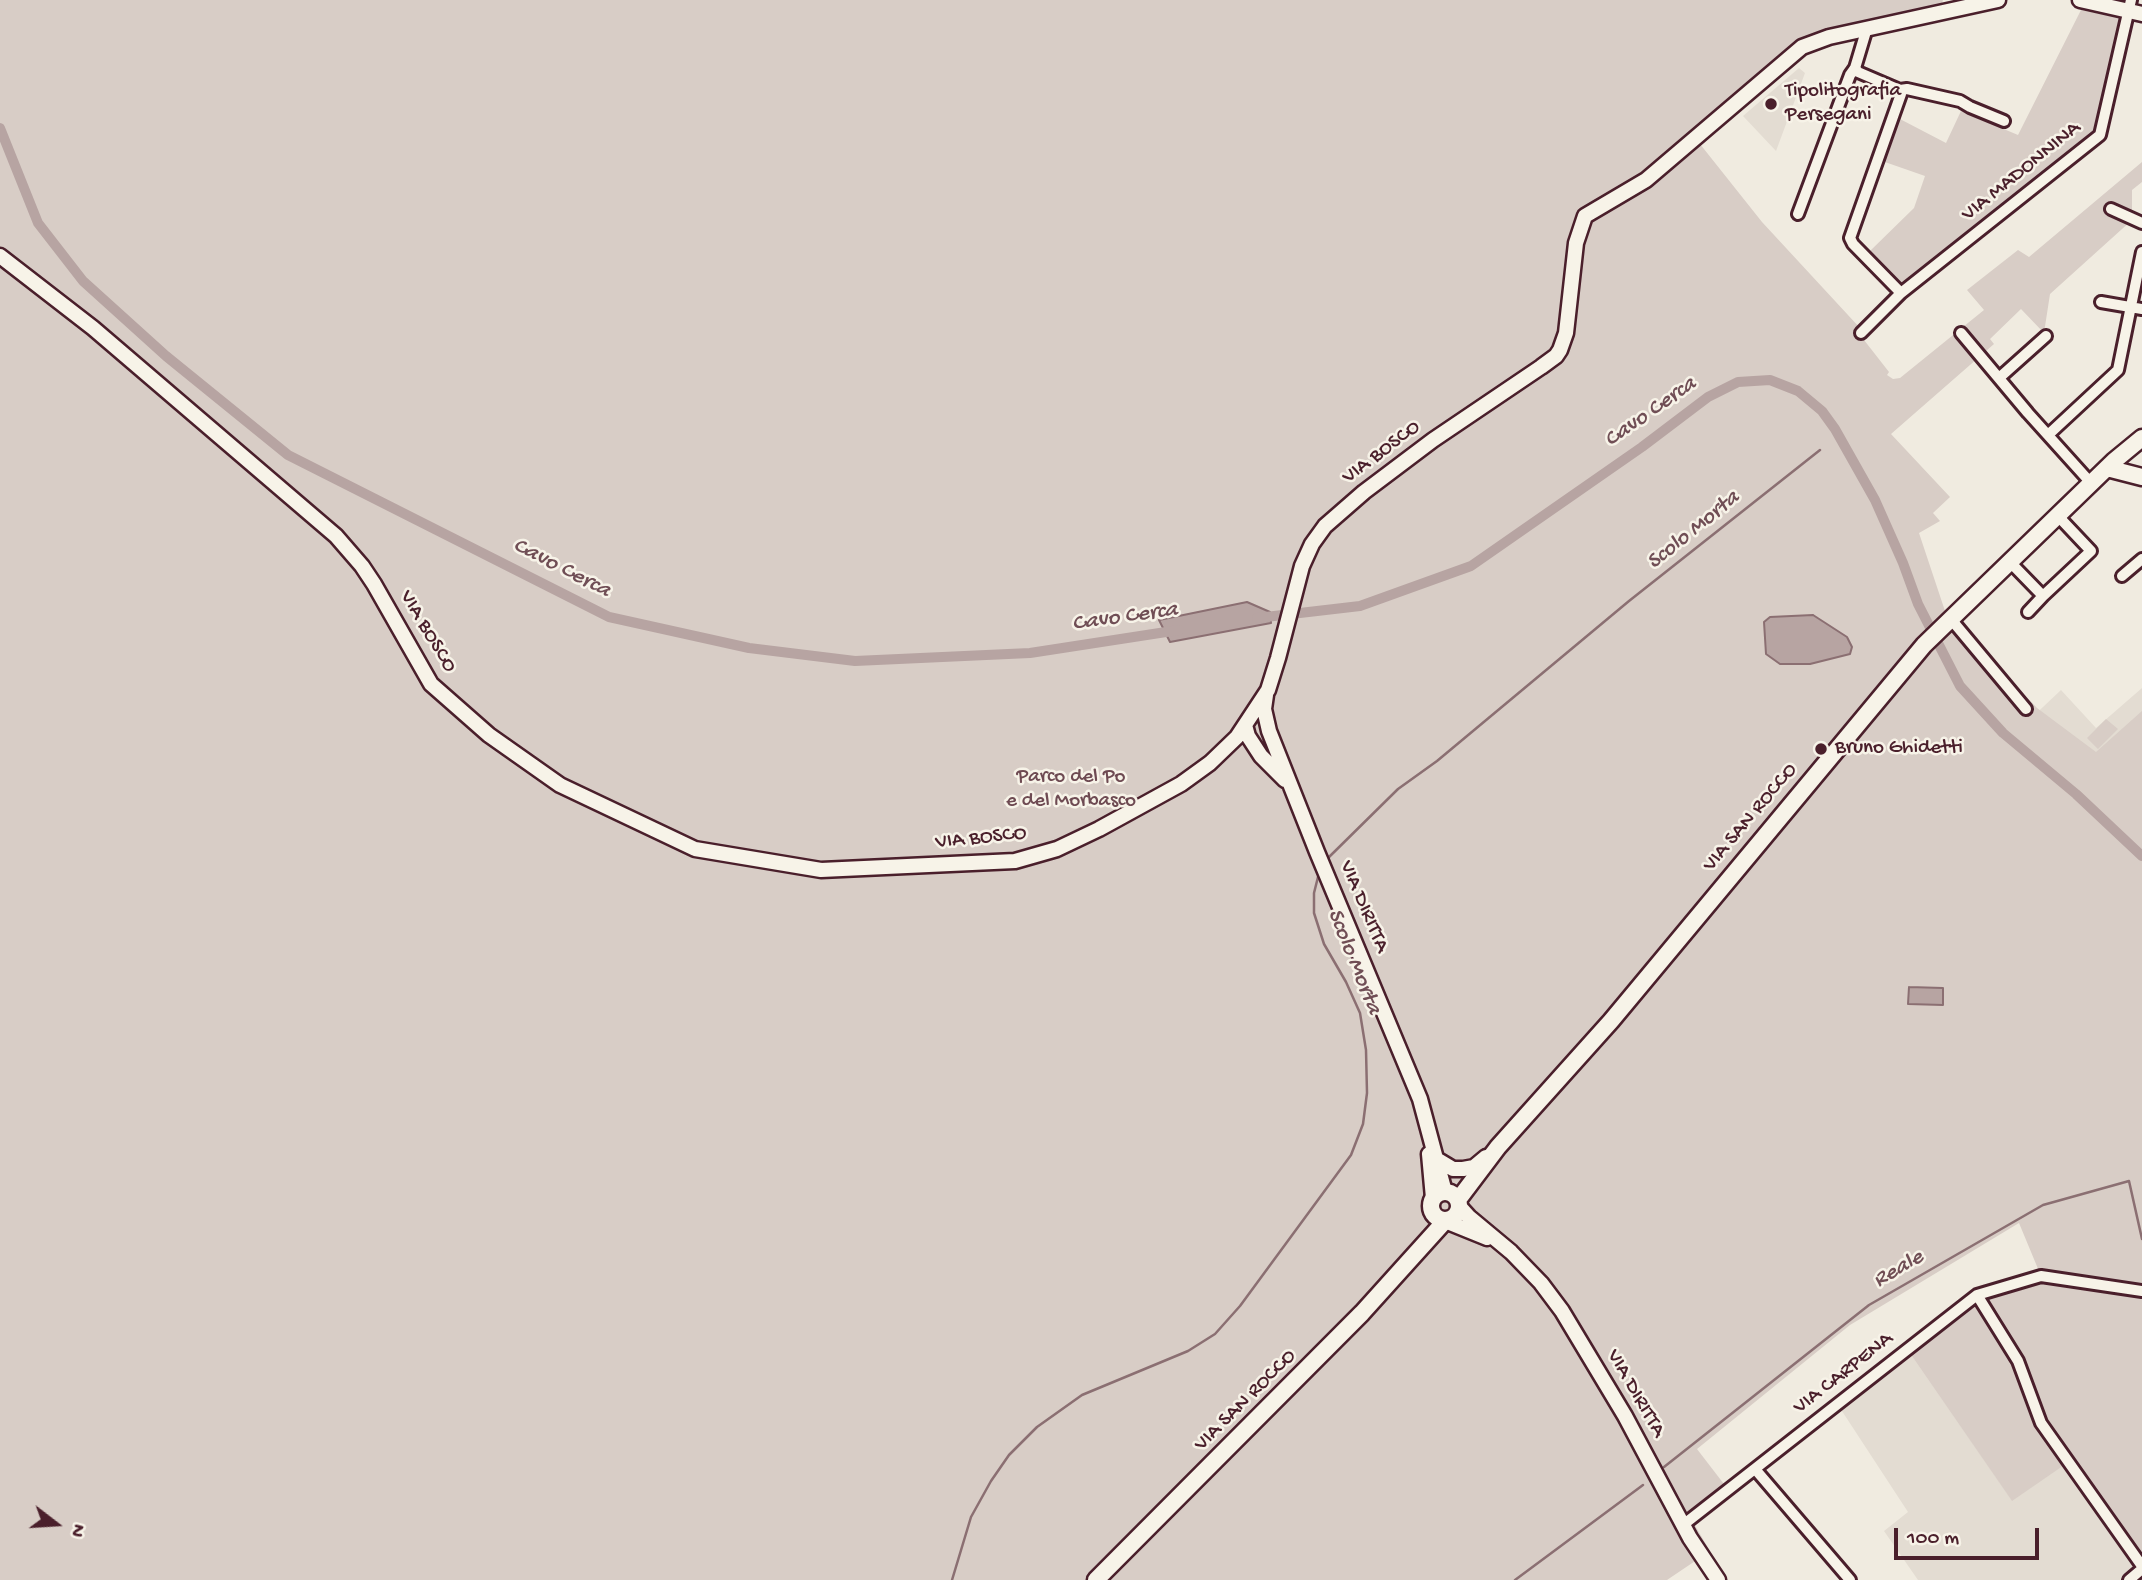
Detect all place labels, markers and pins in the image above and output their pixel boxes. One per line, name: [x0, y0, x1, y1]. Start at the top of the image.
place label: Tipolitografia Persegani: [1785, 79, 1901, 129]
marker: Tipolitografia Persegani: [1763, 96, 1779, 112]
place label: Bruno Ghidetti: [1835, 736, 1963, 762]
marker: Bruno Ghidetti: [1813, 741, 1829, 757]

